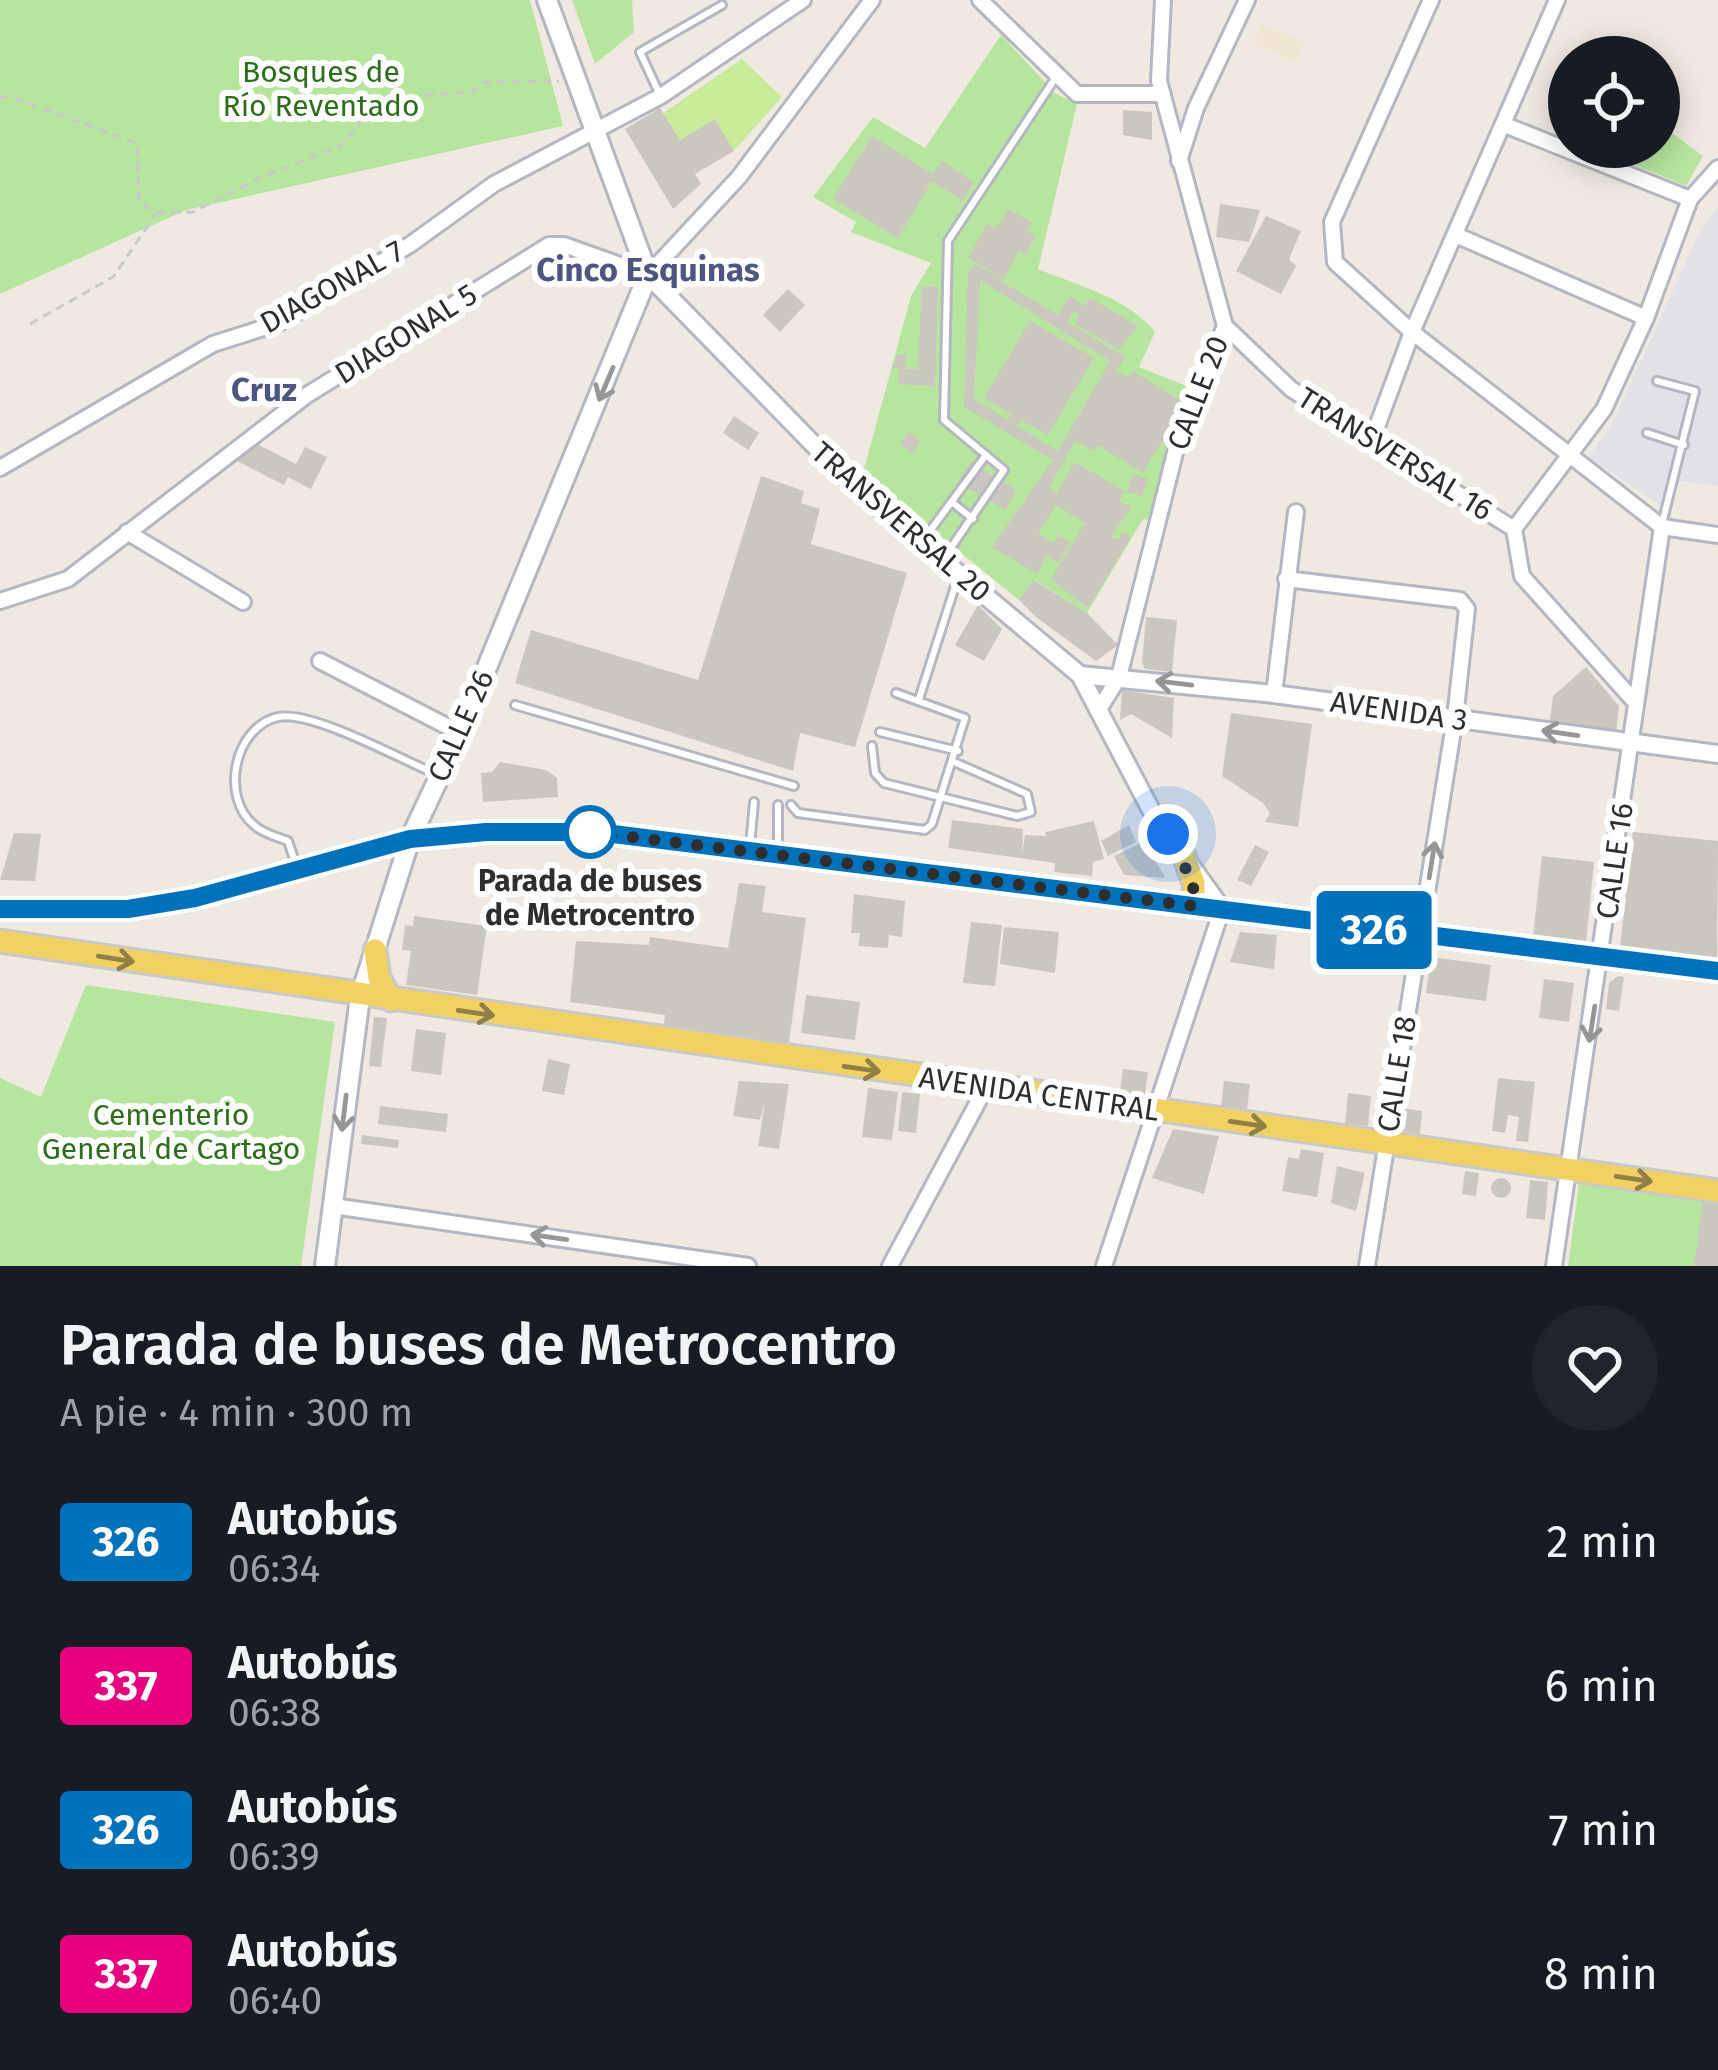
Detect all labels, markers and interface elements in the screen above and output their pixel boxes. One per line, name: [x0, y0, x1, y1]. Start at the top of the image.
map controls: [1548, 36, 1680, 168]
button: locate: [1548, 36, 1680, 168]
park label: Bosques de Río Reventado: [223, 54, 419, 124]
street label: DIAGONAL 7: [254, 233, 410, 341]
district label: Cinco Esquinas: [536, 250, 760, 290]
street label: DIAGONAL 5: [328, 276, 484, 392]
street label: CALLE 20: [1160, 331, 1236, 455]
one-way arrow: [594, 364, 615, 401]
district label: Cruz: [231, 370, 297, 410]
street label: TRANSVERSAL 16: [1291, 380, 1499, 528]
street label: TRANSVERSAL 20: [804, 434, 998, 610]
street label: CALLE 26: [420, 664, 502, 788]
one-way arrow: [1155, 671, 1194, 694]
street label: AVENIDA 3: [1328, 684, 1470, 738]
one-way arrow: [1542, 721, 1581, 743]
street label: CALLE 16: [1589, 801, 1641, 921]
your location: [1138, 804, 1198, 864]
marker: Parada de buses de Metrocentro: [565, 807, 615, 857]
one-way arrow: [1421, 842, 1444, 881]
place label: Parada de buses de Metrocentro: [478, 863, 702, 933]
line badge: 326: [1305, 891, 1443, 969]
text: 326: [1341, 905, 1407, 955]
one-way arrow: [95, 948, 134, 971]
one-way arrow: [455, 1002, 494, 1025]
one-way arrow: [1579, 1004, 1602, 1043]
street label: CALLE 18: [1370, 1013, 1424, 1135]
one-way arrow: [841, 1058, 880, 1081]
street label: AVENIDA CENTRAL: [917, 1059, 1161, 1129]
one-way arrow: [333, 1092, 355, 1131]
park label: Cementerio General de Cartago: [42, 1097, 300, 1167]
one-way arrow: [1228, 1113, 1267, 1136]
one-way arrow: [1614, 1168, 1653, 1191]
one-way arrow: [530, 1225, 569, 1248]
button: heart: [1532, 1305, 1658, 1431]
text: Parada de buses de Metrocentro: [60, 1311, 897, 1379]
text: A pie · 4 min · 300 m: [60, 1390, 413, 1436]
text: Autobús: [228, 1492, 397, 1546]
text: 2 min: [1546, 1515, 1658, 1569]
text: 326: [93, 1517, 159, 1567]
text: 06:34: [228, 1546, 320, 1592]
text: Autobús: [228, 1636, 397, 1690]
text: 6 min: [1544, 1659, 1658, 1713]
text: 337: [94, 1661, 158, 1711]
text: 06:38: [228, 1690, 321, 1736]
text: Autobús: [228, 1780, 397, 1834]
text: 7 min: [1548, 1803, 1658, 1857]
text: 326: [93, 1805, 159, 1855]
text: 06:39: [228, 1834, 320, 1880]
text: Autobús: [228, 1924, 397, 1978]
text: 8 min: [1544, 1947, 1658, 2001]
text: 337: [94, 1949, 158, 1999]
text: 06:40: [228, 1978, 322, 2024]

